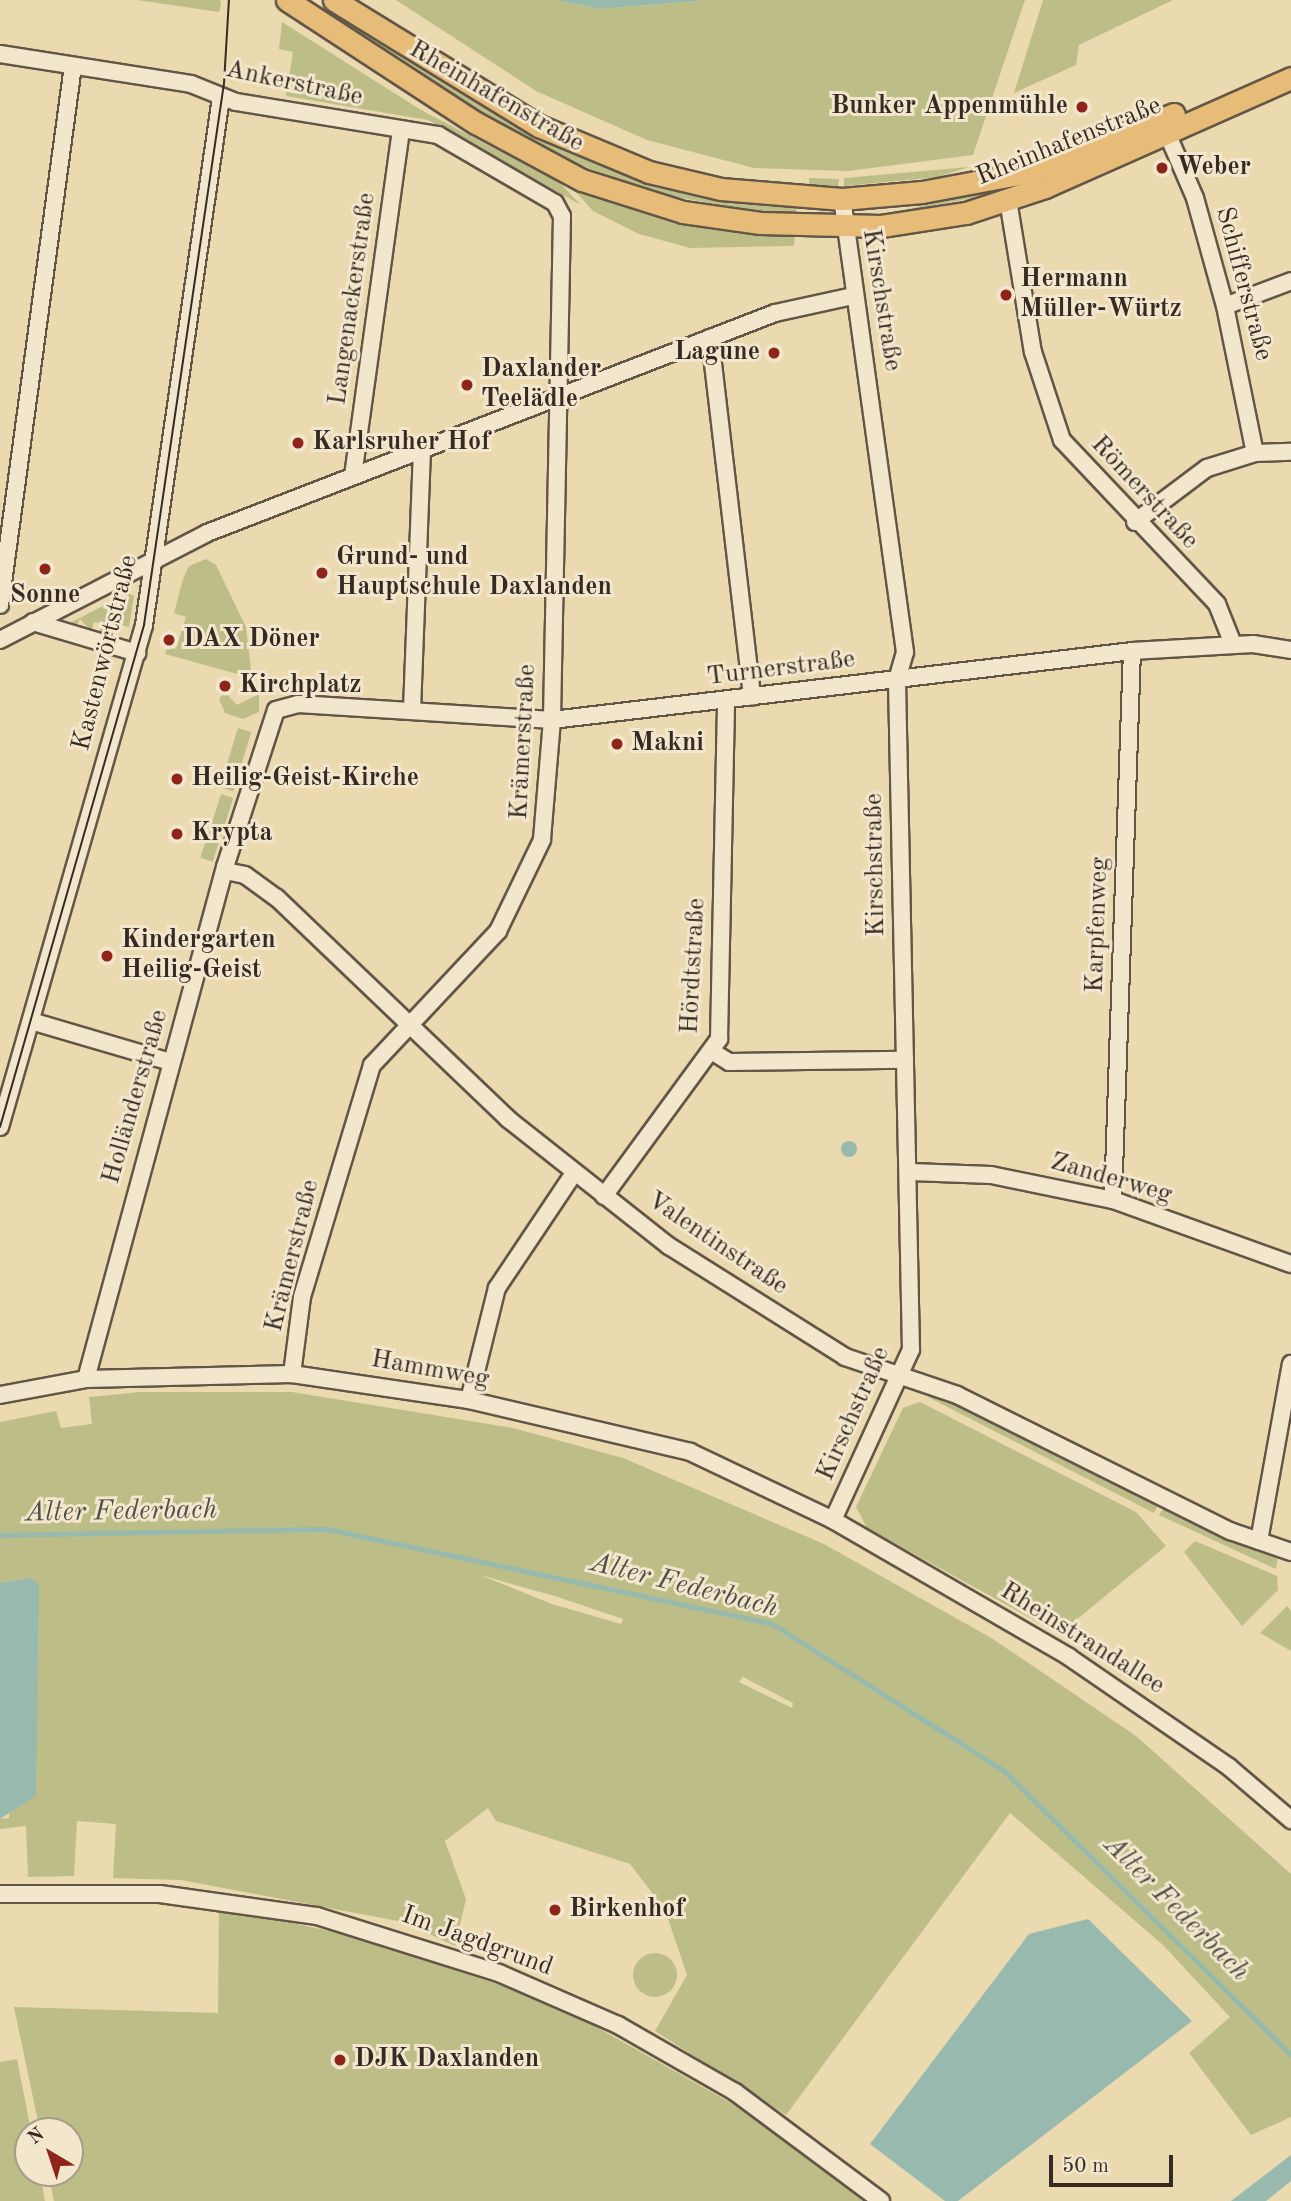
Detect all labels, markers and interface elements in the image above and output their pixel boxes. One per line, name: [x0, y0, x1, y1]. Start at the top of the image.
street label: Rheinhafenstraße: [403, 34, 589, 160]
street label: Ankerstraße: [222, 54, 366, 114]
place label: Bunker Appenmühle: [831, 91, 1068, 123]
street label: Rheinhafenstraße: [972, 91, 1166, 193]
marker: Bunker Appenmühle: [1074, 99, 1090, 115]
place label: Weber: [1176, 152, 1251, 184]
marker: Weber: [1154, 160, 1170, 176]
street label: Langenackerstraße: [323, 191, 383, 407]
street label: Schifferstraße: [1207, 204, 1279, 364]
street label: Kirschstraße: [854, 227, 908, 373]
place label: Hermann Müller-Würtz: [1020, 264, 1182, 326]
marker: Hermann Müller-Würtz: [998, 287, 1014, 303]
place label: Lagune: [674, 337, 760, 369]
marker: Lagune: [766, 345, 782, 361]
place label: Daxlander Teelädle: [481, 354, 601, 416]
marker: Daxlander Teelädle: [459, 377, 475, 393]
place label: Karlsruher Hof: [312, 427, 490, 459]
street label: Römerstraße: [1083, 430, 1205, 556]
marker: Karlsruher Hof: [290, 435, 306, 451]
place label: Grund- und Hauptschule Daxlanden: [336, 542, 612, 604]
street label: Kastenwörtstraße: [67, 552, 145, 754]
marker: Sonne: [37, 561, 53, 577]
marker: Grund- und Hauptschule Daxlanden: [314, 565, 330, 581]
place label: Sonne: [10, 580, 80, 612]
place label: DAX Döner: [183, 624, 320, 656]
marker: DAX Döner: [161, 632, 177, 648]
street label: Turnerstraße: [705, 644, 857, 694]
street label: Krämerstraße: [504, 663, 544, 821]
place label: Kirchplatz: [239, 670, 362, 702]
marker: Kirchplatz: [217, 678, 233, 694]
place label: Makni: [631, 728, 704, 760]
marker: Makni: [609, 736, 625, 752]
place label: Heilig-Geist-Kirche: [191, 763, 419, 795]
marker: Heilig-Geist-Kirche: [169, 771, 185, 787]
street label: Kirschstraße: [859, 793, 893, 937]
place label: Krypta: [191, 818, 273, 850]
marker: Krypta: [169, 826, 185, 842]
street label: Karpfenweg: [1080, 856, 1116, 994]
street label: Hördtstraße: [675, 897, 713, 1035]
place label: Kindergarten Heilig-Geist: [121, 925, 276, 986]
marker: Kindergarten Heilig-Geist: [99, 948, 115, 964]
street label: Holländerstraße: [96, 1006, 176, 1188]
street label: Zanderweg: [1047, 1147, 1175, 1211]
street label: Krämerstraße: [259, 1177, 327, 1335]
street label: Valentinstraße: [640, 1185, 794, 1303]
street label: Kirschstraße: [811, 1342, 897, 1486]
street label: Hammweg: [368, 1344, 492, 1396]
water label: Alter Federbach: [25, 1494, 217, 1530]
water label: Alter Federbach: [587, 1546, 781, 1626]
street label: Rheinstrandallee: [994, 1576, 1170, 1702]
water label: Alter Federbach: [1096, 1829, 1256, 1989]
place label: Birkenhof: [569, 1894, 684, 1926]
street label: Im Jagdgrund: [397, 1900, 557, 1984]
marker: Birkenhof: [547, 1902, 563, 1918]
place label: DJK Daxlanden: [354, 2044, 539, 2076]
marker: DJK Daxlanden: [332, 2052, 348, 2068]
north arrow: [14, 2117, 84, 2187]
text: N: [25, 2125, 48, 2149]
scale bar: [1053, 2142, 1177, 2186]
text: 50 m: [1062, 2156, 1109, 2177]

